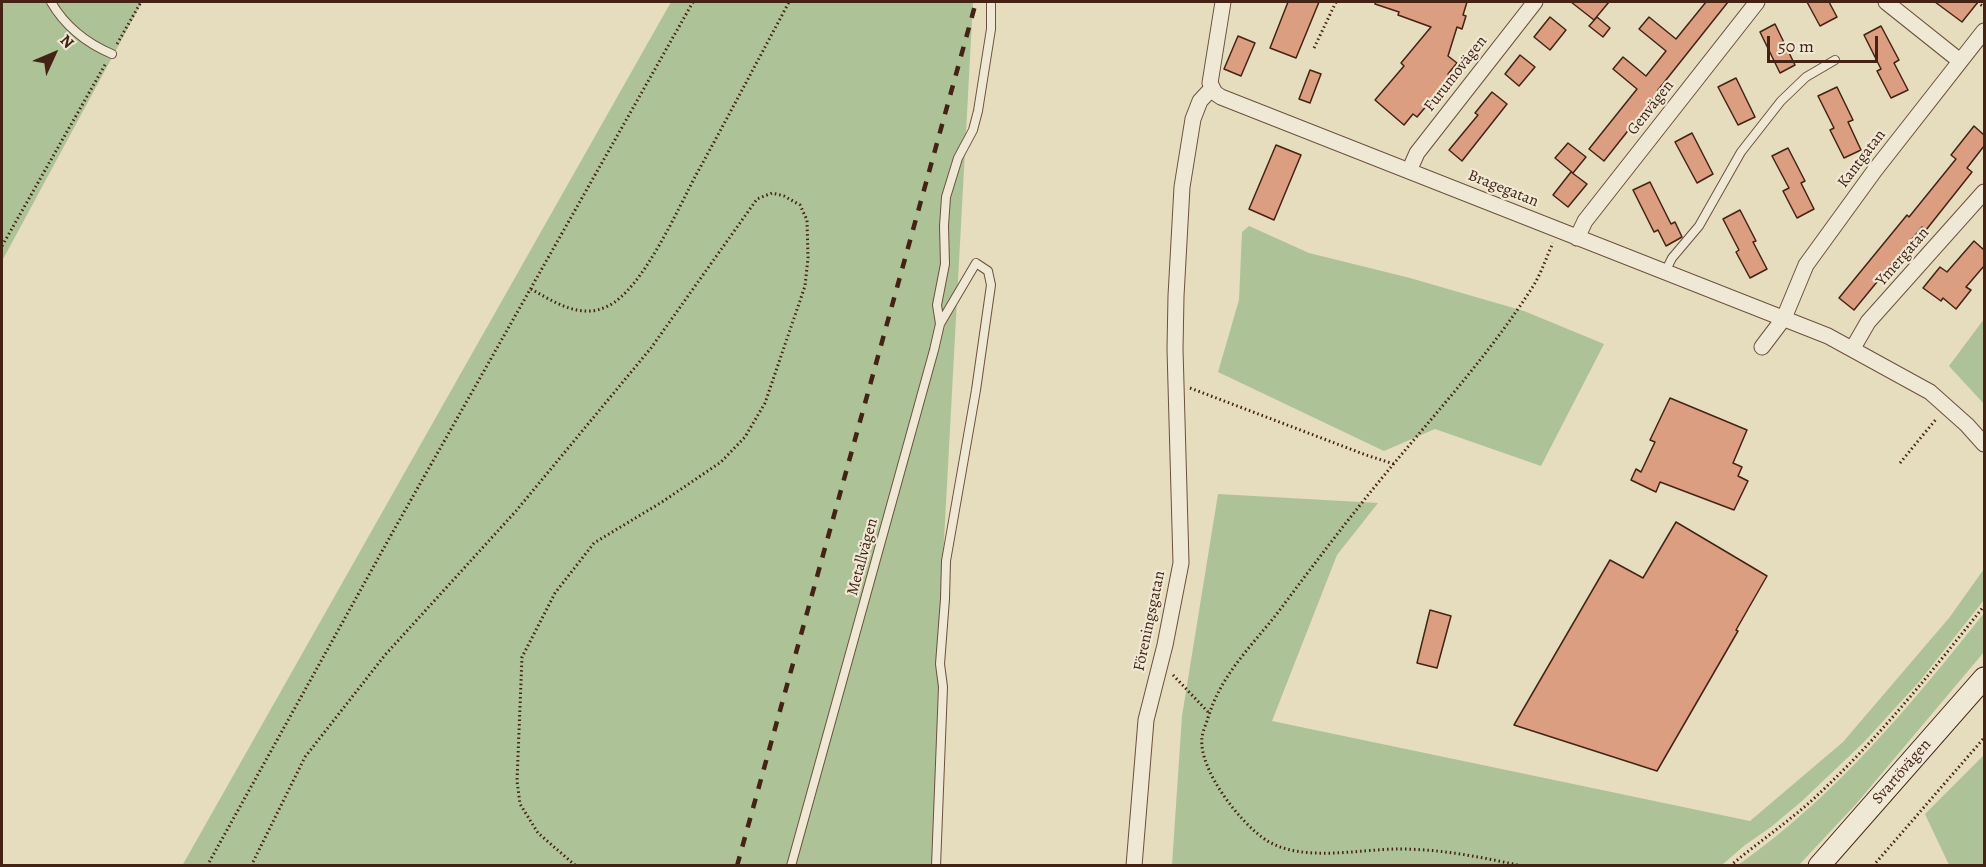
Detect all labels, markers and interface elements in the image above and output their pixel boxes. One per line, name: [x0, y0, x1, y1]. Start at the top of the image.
north arrow: [24, 24, 84, 84]
scale bar: [1770, 24, 1881, 62]
text: N: [55, 30, 79, 53]
street label: Furumovägen: [1420, 32, 1492, 116]
text: 50 m: [1778, 34, 1814, 58]
street label: Genvägen: [1624, 77, 1678, 139]
street label: Kantgatan: [1834, 126, 1890, 192]
street label: Bragegatan: [1465, 166, 1541, 212]
street label: Ymergatan: [1872, 224, 1934, 290]
street label: Metallvägen: [843, 516, 883, 598]
street label: Föreningsgatan: [1130, 569, 1170, 673]
street label: Svartövägen: [1869, 736, 1935, 808]

